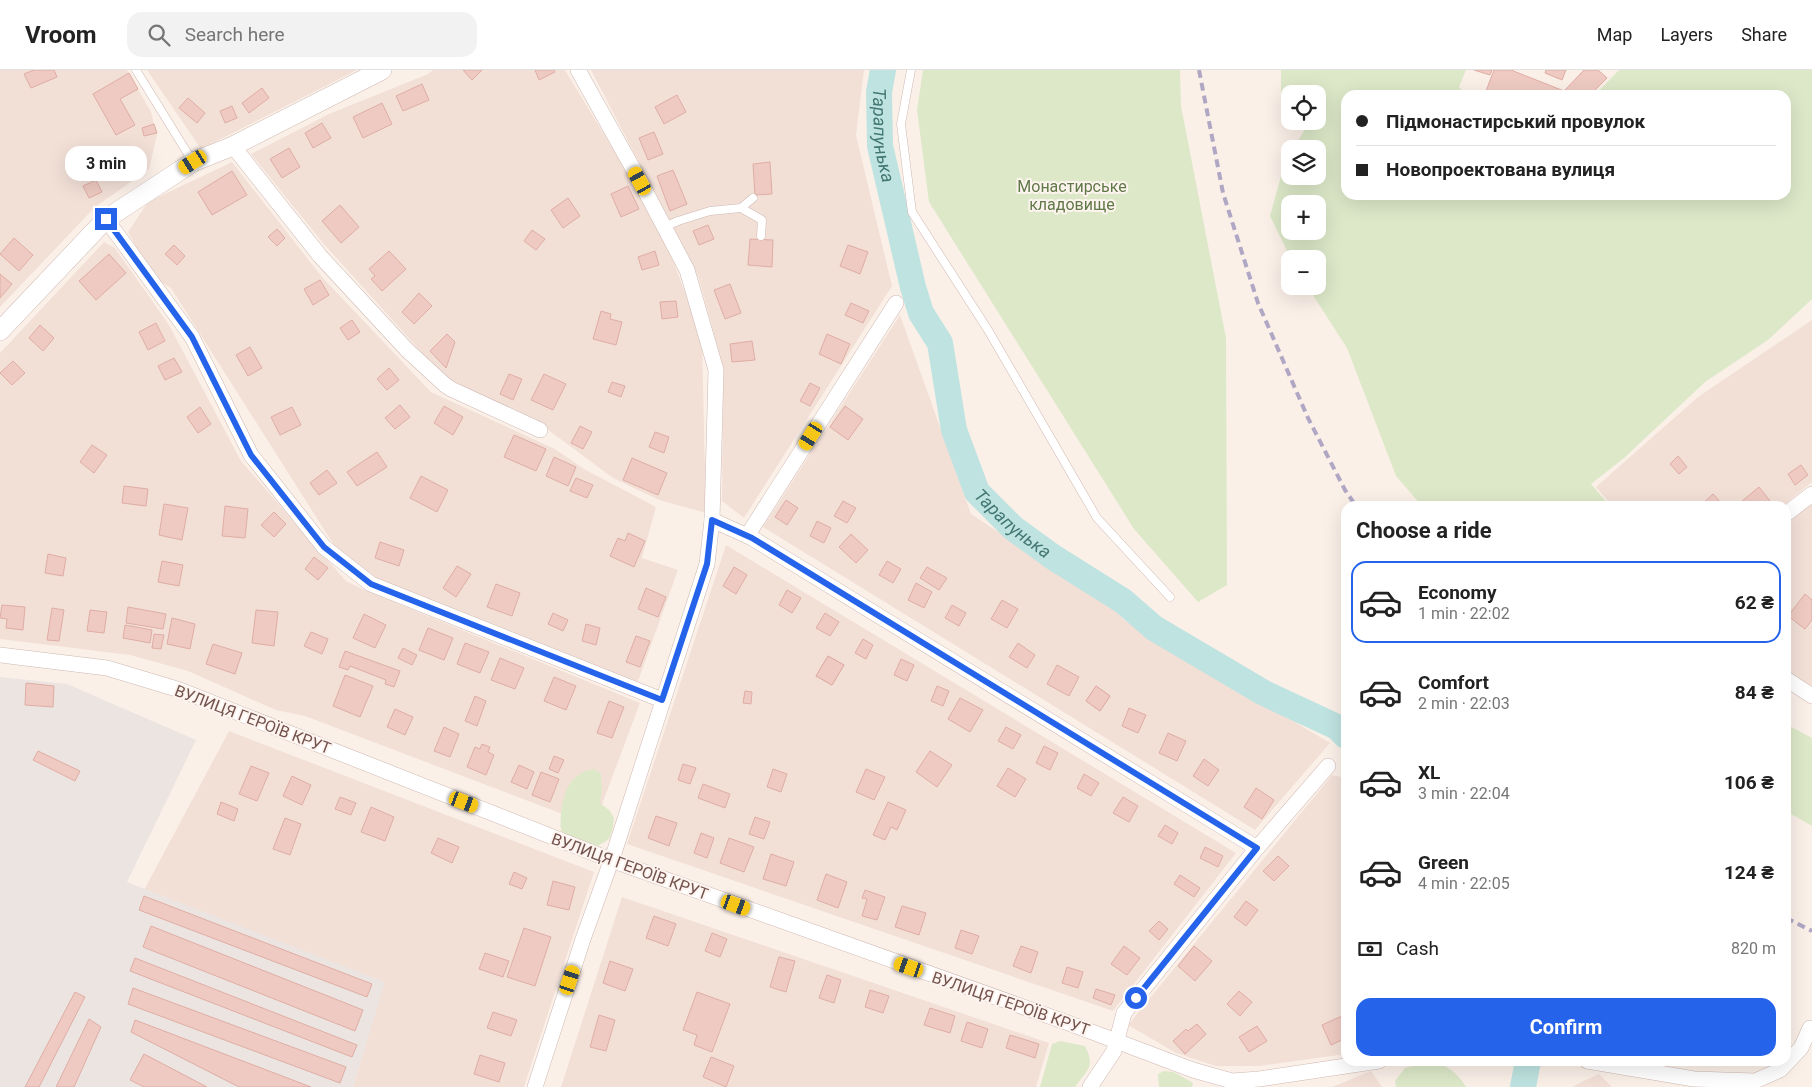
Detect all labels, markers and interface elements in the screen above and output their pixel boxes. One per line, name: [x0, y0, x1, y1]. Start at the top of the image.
search box: [127, 12, 477, 57]
text: Vroom: [25, 21, 97, 49]
icon: search: [145, 21, 173, 49]
text: Search here: [185, 23, 285, 46]
text: Map: [1597, 24, 1632, 45]
text: Layers: [1660, 24, 1713, 45]
text: Share: [1741, 24, 1787, 45]
map controls: [1281, 85, 1326, 295]
button: locate: [1281, 85, 1326, 130]
water label: Тарапунька: [869, 88, 899, 185]
text: Підмонастирський провулок: [1386, 110, 1645, 133]
button: layers: [1281, 140, 1326, 185]
callout: 3 min: [65, 146, 147, 182]
car: [176, 148, 209, 176]
text: 3 min: [86, 154, 126, 173]
text: Новопроектована вулиця: [1386, 158, 1615, 181]
car: [626, 164, 653, 198]
park label: Монастирське кладовище: [1017, 177, 1127, 214]
button: +: [1281, 195, 1326, 240]
route end: [95, 208, 117, 230]
button: −: [1281, 250, 1326, 295]
car: [796, 419, 825, 453]
water label: Тарапунька: [970, 484, 1056, 562]
text: Choose a ride: [1356, 518, 1492, 543]
icon: car: [1358, 580, 1403, 625]
text: Economy: [1418, 581, 1497, 604]
text: 62 ₴: [1735, 591, 1774, 614]
text: 1 min · 22:02: [1418, 604, 1510, 623]
icon: car: [1358, 670, 1403, 715]
text: Comfort: [1418, 671, 1489, 694]
street label: ВУЛИЦЯ ГЕРОЇВ КРУТ: [172, 681, 334, 758]
text: 84 ₴: [1735, 681, 1774, 704]
text: 2 min · 22:03: [1418, 694, 1510, 713]
icon: car: [1358, 760, 1403, 805]
text: XL: [1418, 761, 1440, 784]
text: 106 ₴: [1724, 771, 1774, 794]
text: 3 min · 22:04: [1418, 784, 1510, 803]
car: [447, 790, 480, 814]
street label: ВУЛИЦЯ ГЕРОЇВ КРУТ: [549, 829, 711, 904]
icon: car: [1358, 850, 1403, 895]
text: Green: [1418, 851, 1469, 874]
text: 124 ₴: [1724, 861, 1774, 884]
text: 4 min · 22:05: [1418, 874, 1510, 893]
car: [719, 893, 752, 917]
icon: cash: [1356, 935, 1384, 963]
text: Cash: [1396, 937, 1439, 960]
text: 820 m: [1731, 939, 1776, 958]
car: [892, 955, 925, 979]
car: [558, 963, 581, 997]
street label: ВУЛИЦЯ ГЕРОЇВ КРУТ: [929, 968, 1093, 1040]
route start: [1125, 987, 1147, 1009]
button: Confirm: [1356, 998, 1776, 1056]

